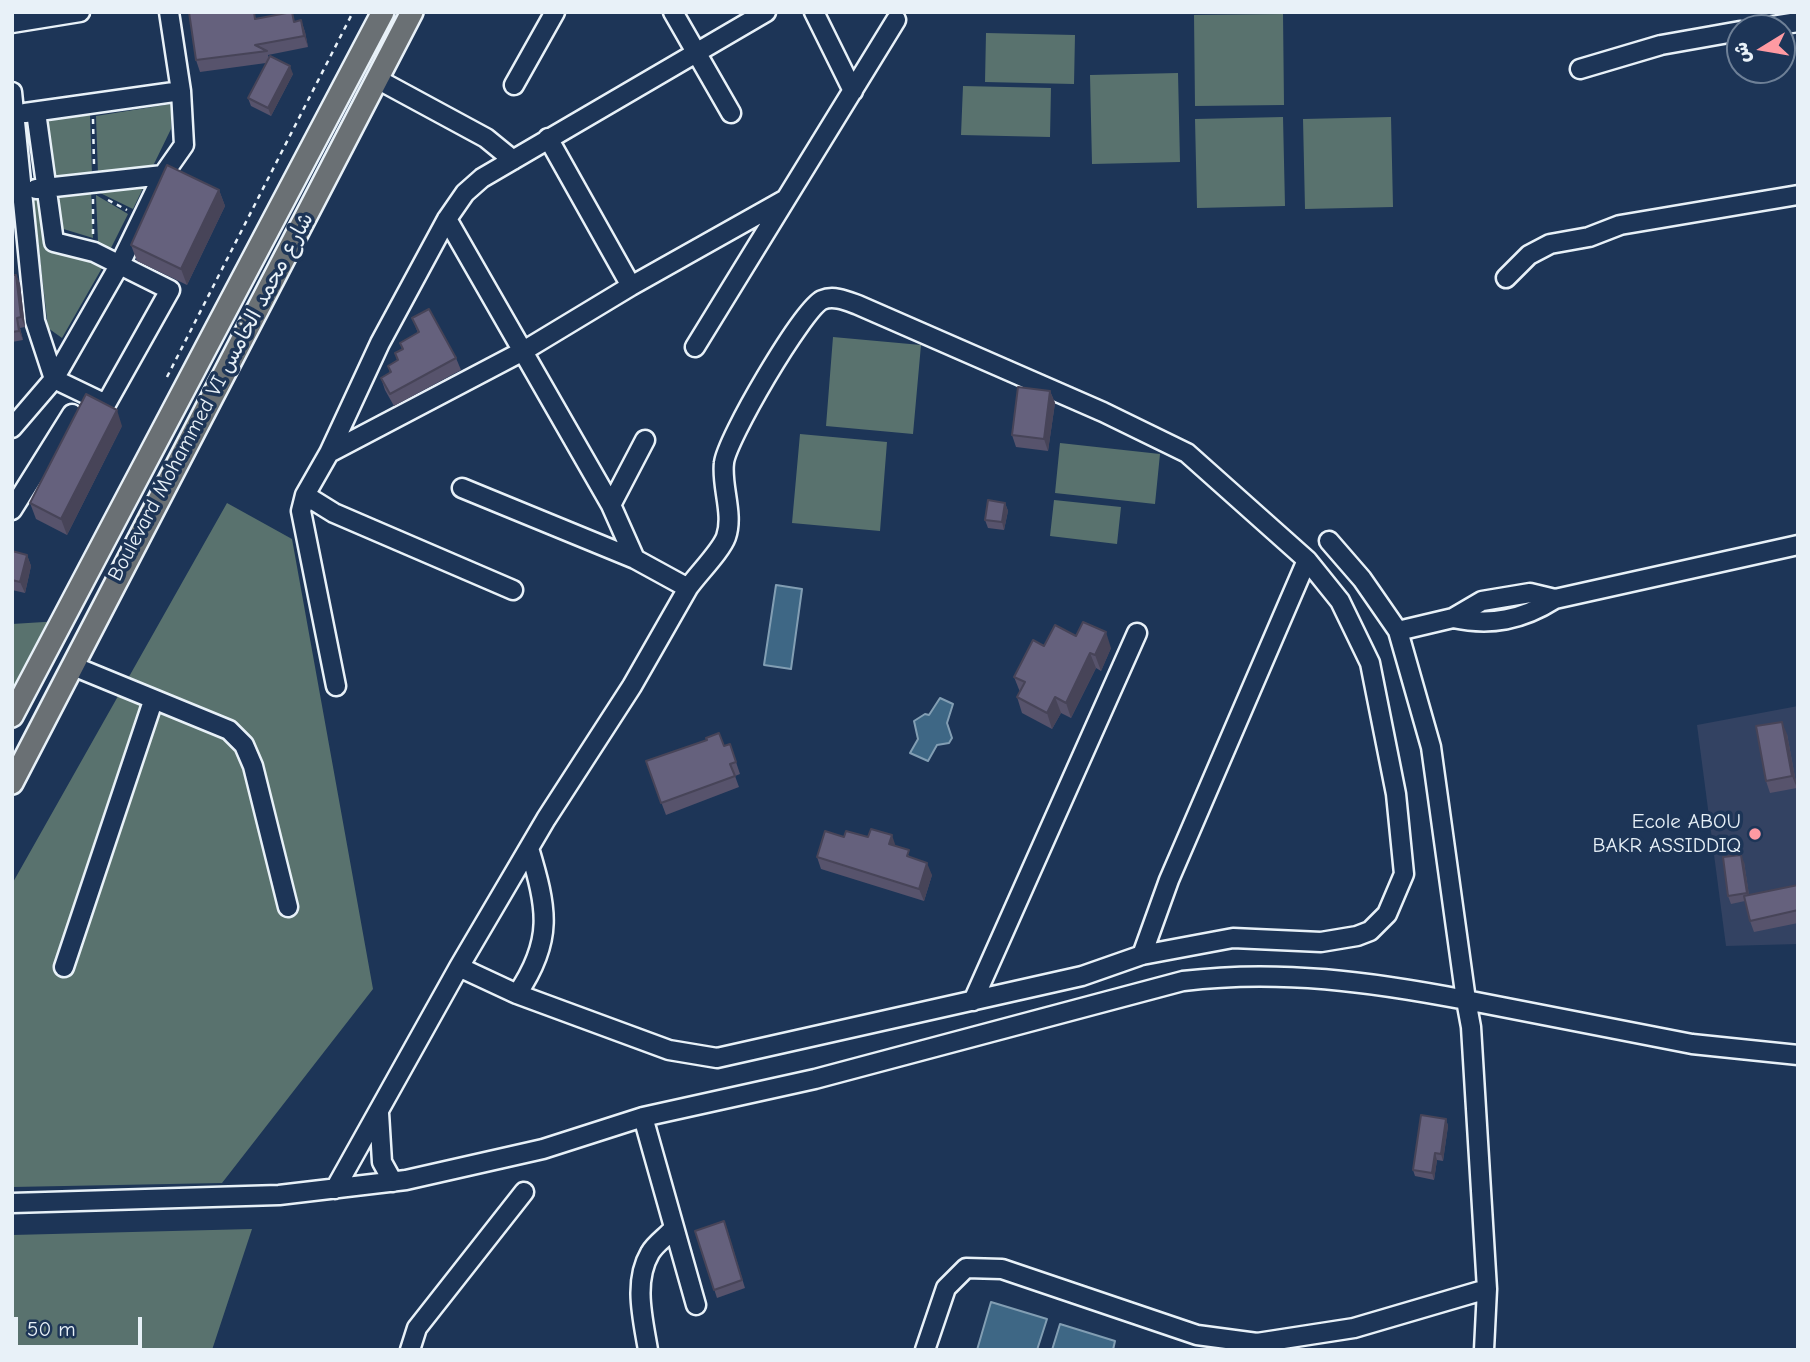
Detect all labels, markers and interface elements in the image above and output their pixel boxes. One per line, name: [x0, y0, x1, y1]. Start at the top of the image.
north arrow: [1726, 14, 1796, 84]
text: ش: [1730, 40, 1755, 65]
street label: Boulevard Mohammed VI شارع محمد الخامس: [103, 209, 319, 585]
place label: Ecole ABOU BAKR ASSIDDIQ: [1593, 809, 1741, 859]
marker: Ecole ABOU BAKR ASSIDDIQ: [1747, 826, 1763, 842]
scale bar: [18, 1302, 145, 1346]
text: 50 m: [27, 1317, 76, 1341]

